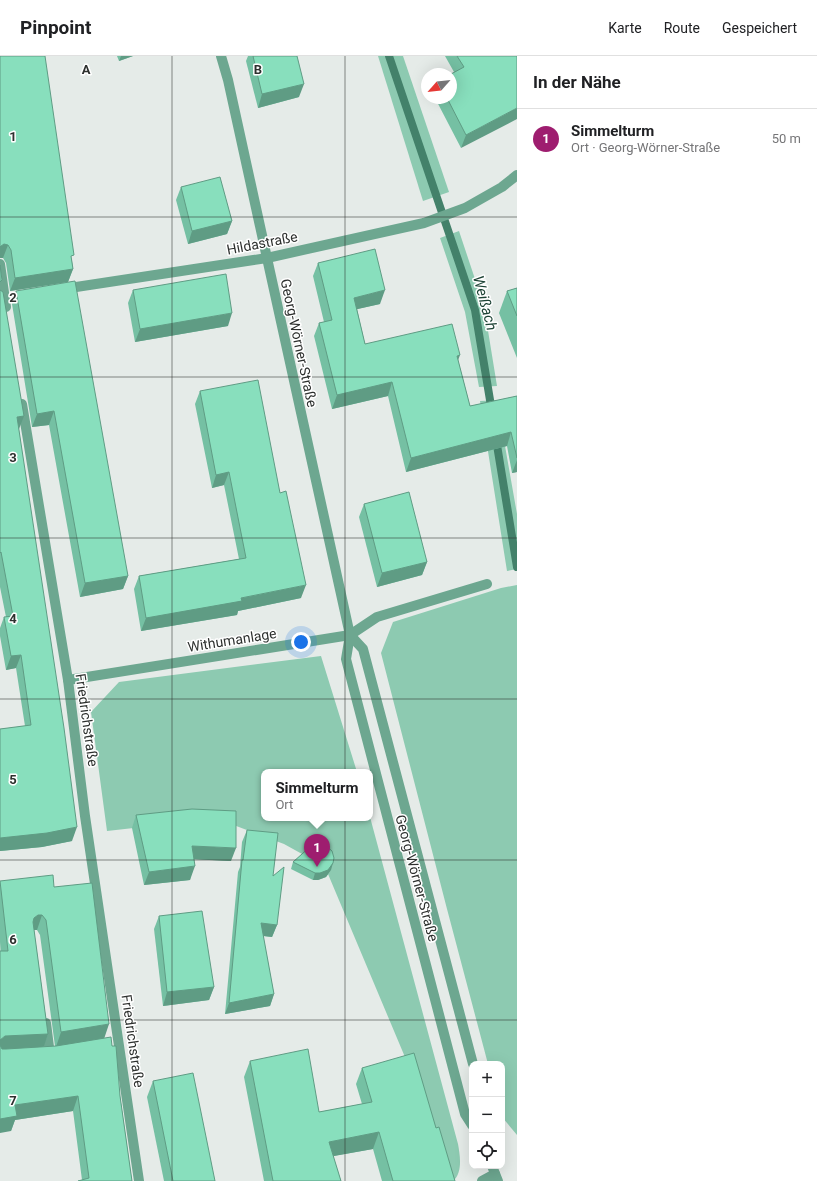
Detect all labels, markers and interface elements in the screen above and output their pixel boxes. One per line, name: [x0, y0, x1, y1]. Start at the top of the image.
text: Pinpoint: [20, 16, 91, 39]
text: Karte: [608, 20, 642, 36]
text: Route: [664, 20, 700, 36]
text: Gespeichert: [722, 20, 797, 36]
text: A: [82, 62, 91, 77]
text: B: [254, 62, 262, 77]
north arrow: [421, 68, 457, 104]
text: In der Nähe: [533, 72, 621, 92]
text: Simmelturm: [571, 122, 654, 140]
text: 1: [9, 129, 17, 144]
text: 1: [542, 131, 550, 146]
text: 50 m: [772, 131, 801, 146]
text: Ort · Georg-Wörner-Straße: [571, 140, 720, 155]
street label: Hildastraße: [225, 228, 299, 258]
water label: Weißach: [469, 274, 501, 332]
street label: Georg-Wörner-Straße: [278, 277, 320, 409]
text: 2: [9, 290, 17, 305]
text: 3: [9, 450, 17, 465]
text: 4: [9, 611, 17, 626]
street label: Withumanlage: [186, 625, 278, 655]
your location: [291, 632, 311, 652]
street label: Friedrichstraße: [73, 672, 101, 768]
popup: [261, 769, 373, 821]
text: 5: [9, 772, 17, 787]
text: Simmelturm: [275, 779, 359, 797]
text: Ort: [275, 797, 293, 812]
street label: Georg-Wörner-Straße: [392, 813, 442, 943]
pin: 1: [304, 834, 330, 867]
text: 6: [9, 932, 17, 947]
street label: Friedrichstraße: [119, 993, 147, 1089]
map controls: [469, 1061, 505, 1169]
button: +: [469, 1061, 505, 1097]
text: 7: [9, 1093, 17, 1108]
button: −: [469, 1097, 505, 1133]
button: locate: [469, 1133, 505, 1169]

